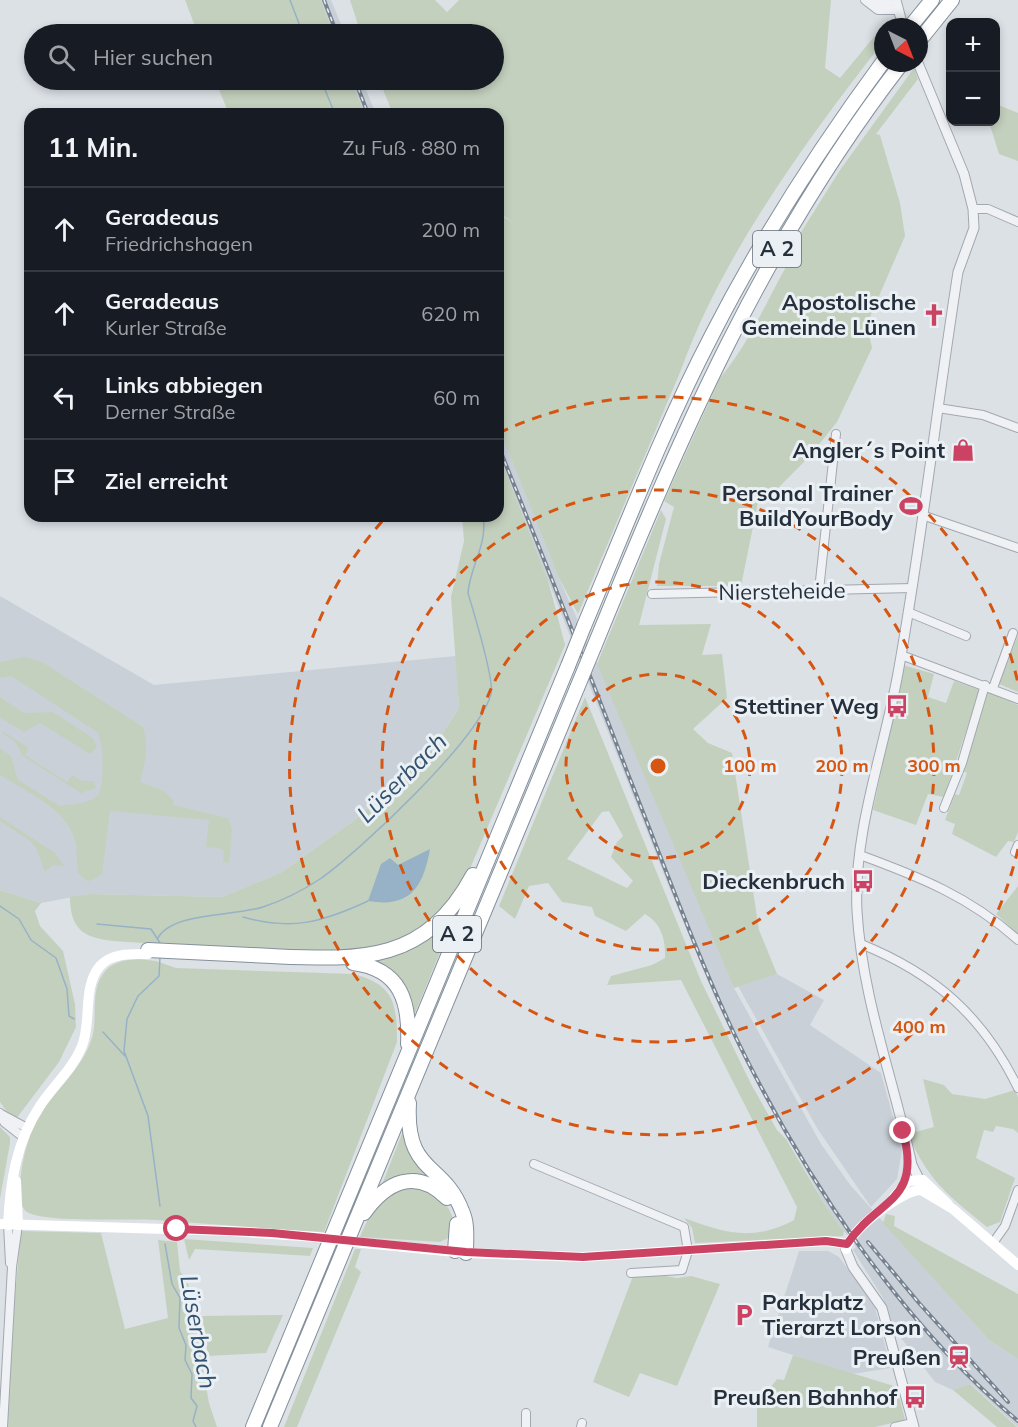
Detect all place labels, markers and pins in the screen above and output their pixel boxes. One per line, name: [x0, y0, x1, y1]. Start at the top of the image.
place label: Apostolische Gemeinde Lünen: [741, 288, 916, 341]
church icon: Apostolische Gemeinde Lünen: [921, 302, 947, 328]
place label: Angler´s Point: [793, 436, 945, 464]
shop icon: Angler´s Point: [950, 437, 976, 463]
place label: Personal Trainer BuildYourBody: [722, 479, 893, 532]
sports icon: Personal Trainer BuildYourBody: [898, 493, 924, 519]
place label: Stettiner Weg: [734, 692, 879, 720]
bus stop icon: Stettiner Weg: [884, 693, 910, 719]
centre of rings: [648, 756, 668, 776]
place label: Dieckenbruch: [702, 867, 845, 895]
bus stop icon: Dieckenbruch: [850, 868, 876, 894]
place label: Parkplatz Tierarzt Lorson: [762, 1288, 921, 1341]
parking icon: Parkplatz Tierarzt Lorson: [731, 1302, 757, 1328]
place label: Preußen: [853, 1343, 941, 1371]
station icon: Preußen: [946, 1344, 972, 1370]
place label: Preußen Bahnhof: [713, 1383, 898, 1411]
bus stop icon: Preußen Bahnhof: [902, 1384, 928, 1410]

